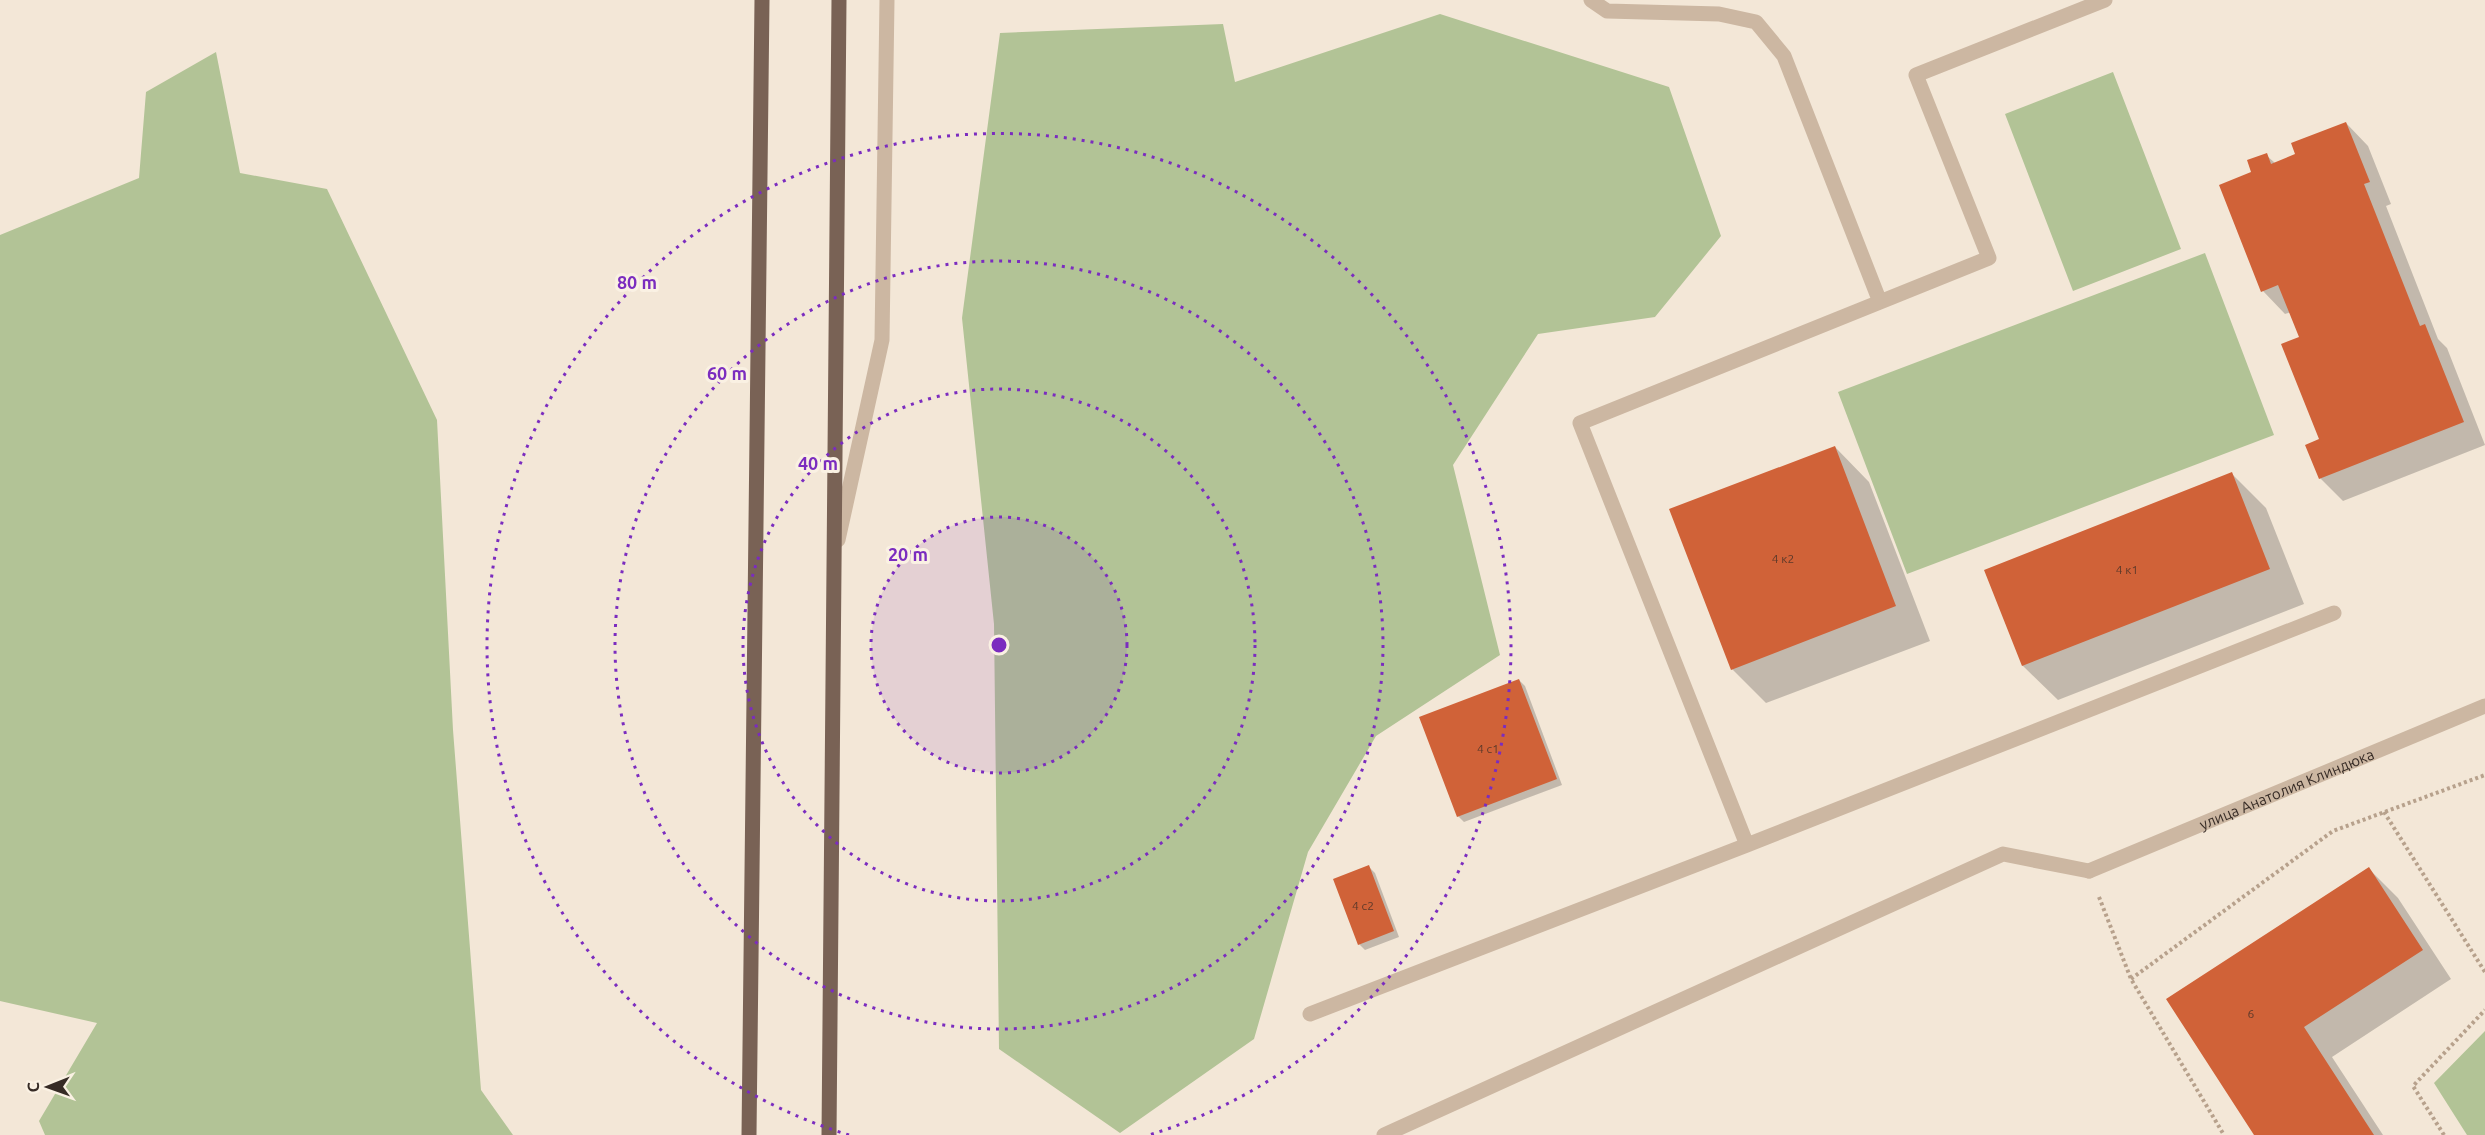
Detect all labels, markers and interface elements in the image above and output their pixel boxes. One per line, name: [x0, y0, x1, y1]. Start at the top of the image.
text: 80 m: [617, 272, 657, 292]
text: 60 m: [707, 363, 747, 383]
text: 40 m: [798, 453, 838, 473]
text: 20 m: [888, 544, 928, 564]
house number: 4 к2: [1772, 552, 1794, 565]
house number: 4 к1: [2116, 563, 2138, 576]
centre of rings: [989, 635, 1009, 655]
house number: 4 с1: [1477, 742, 1499, 755]
street label: улица Анатолия Клиндюка: [2197, 745, 2376, 833]
house number: 4 с2: [1352, 899, 1374, 912]
house number: 6: [2248, 1007, 2255, 1020]
north arrow: [18, 1057, 78, 1117]
text: С: [24, 1082, 42, 1093]

